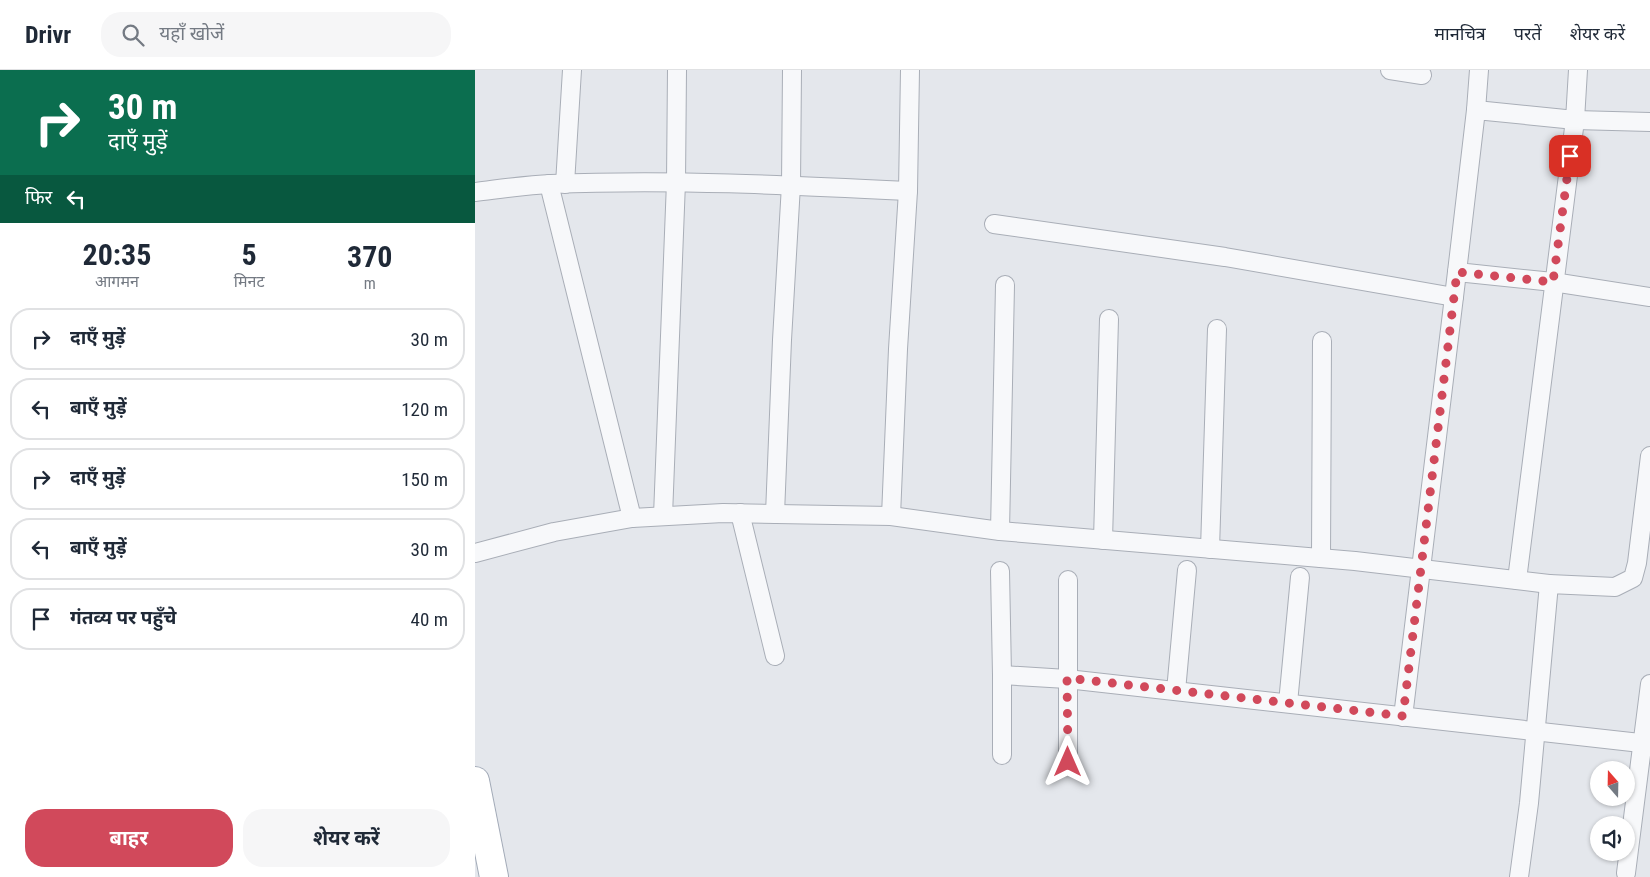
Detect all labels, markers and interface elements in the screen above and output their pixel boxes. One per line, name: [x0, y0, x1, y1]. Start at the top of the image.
search box: [101, 12, 451, 57]
text: Drivr: [25, 21, 71, 49]
icon: search: [119, 21, 147, 49]
text: यहाँ खोजें: [159, 22, 224, 45]
text: मानचित्र: [1434, 23, 1486, 44]
text: परतें: [1514, 23, 1542, 44]
text: शेयर करें: [1570, 23, 1625, 44]
text: 30 m: [108, 87, 177, 128]
icon: right: [25, 90, 90, 155]
text: दाएँ मुड़ें: [108, 129, 168, 154]
pin: [1549, 135, 1591, 177]
icon: arrive: [1556, 142, 1584, 170]
icon: left: [62, 185, 90, 213]
text: फिर: [25, 186, 52, 209]
text: 20:35: [83, 237, 151, 272]
text: 5: [242, 237, 257, 272]
text: 370: [347, 239, 393, 274]
text: आगमन: [95, 272, 139, 291]
text: मिनट: [234, 272, 265, 291]
text: m: [364, 274, 376, 293]
icon: right: [27, 325, 55, 353]
text: दाएँ मुड़ें: [70, 326, 125, 349]
text: 30 m: [411, 328, 448, 351]
icon: left: [27, 395, 55, 423]
text: बाएँ मुड़ें: [70, 396, 126, 419]
text: 120 m: [401, 398, 448, 421]
icon: right: [27, 465, 55, 493]
text: दाएँ मुड़ें: [70, 466, 125, 489]
text: 150 m: [401, 468, 448, 491]
icon: left: [27, 535, 55, 563]
text: बाएँ मुड़ें: [70, 536, 126, 559]
text: 30 m: [411, 538, 448, 561]
icon: arrive: [27, 605, 55, 633]
text: गंतव्य पर पहुँचे: [70, 606, 176, 629]
text: 40 m: [411, 608, 448, 631]
position arrow: [1041, 735, 1093, 787]
north arrow: [1590, 761, 1635, 806]
map controls: [1590, 761, 1635, 861]
button: बाहर: [25, 809, 233, 867]
button: शेयर करें: [243, 809, 450, 867]
button: sound: [1590, 816, 1635, 861]

